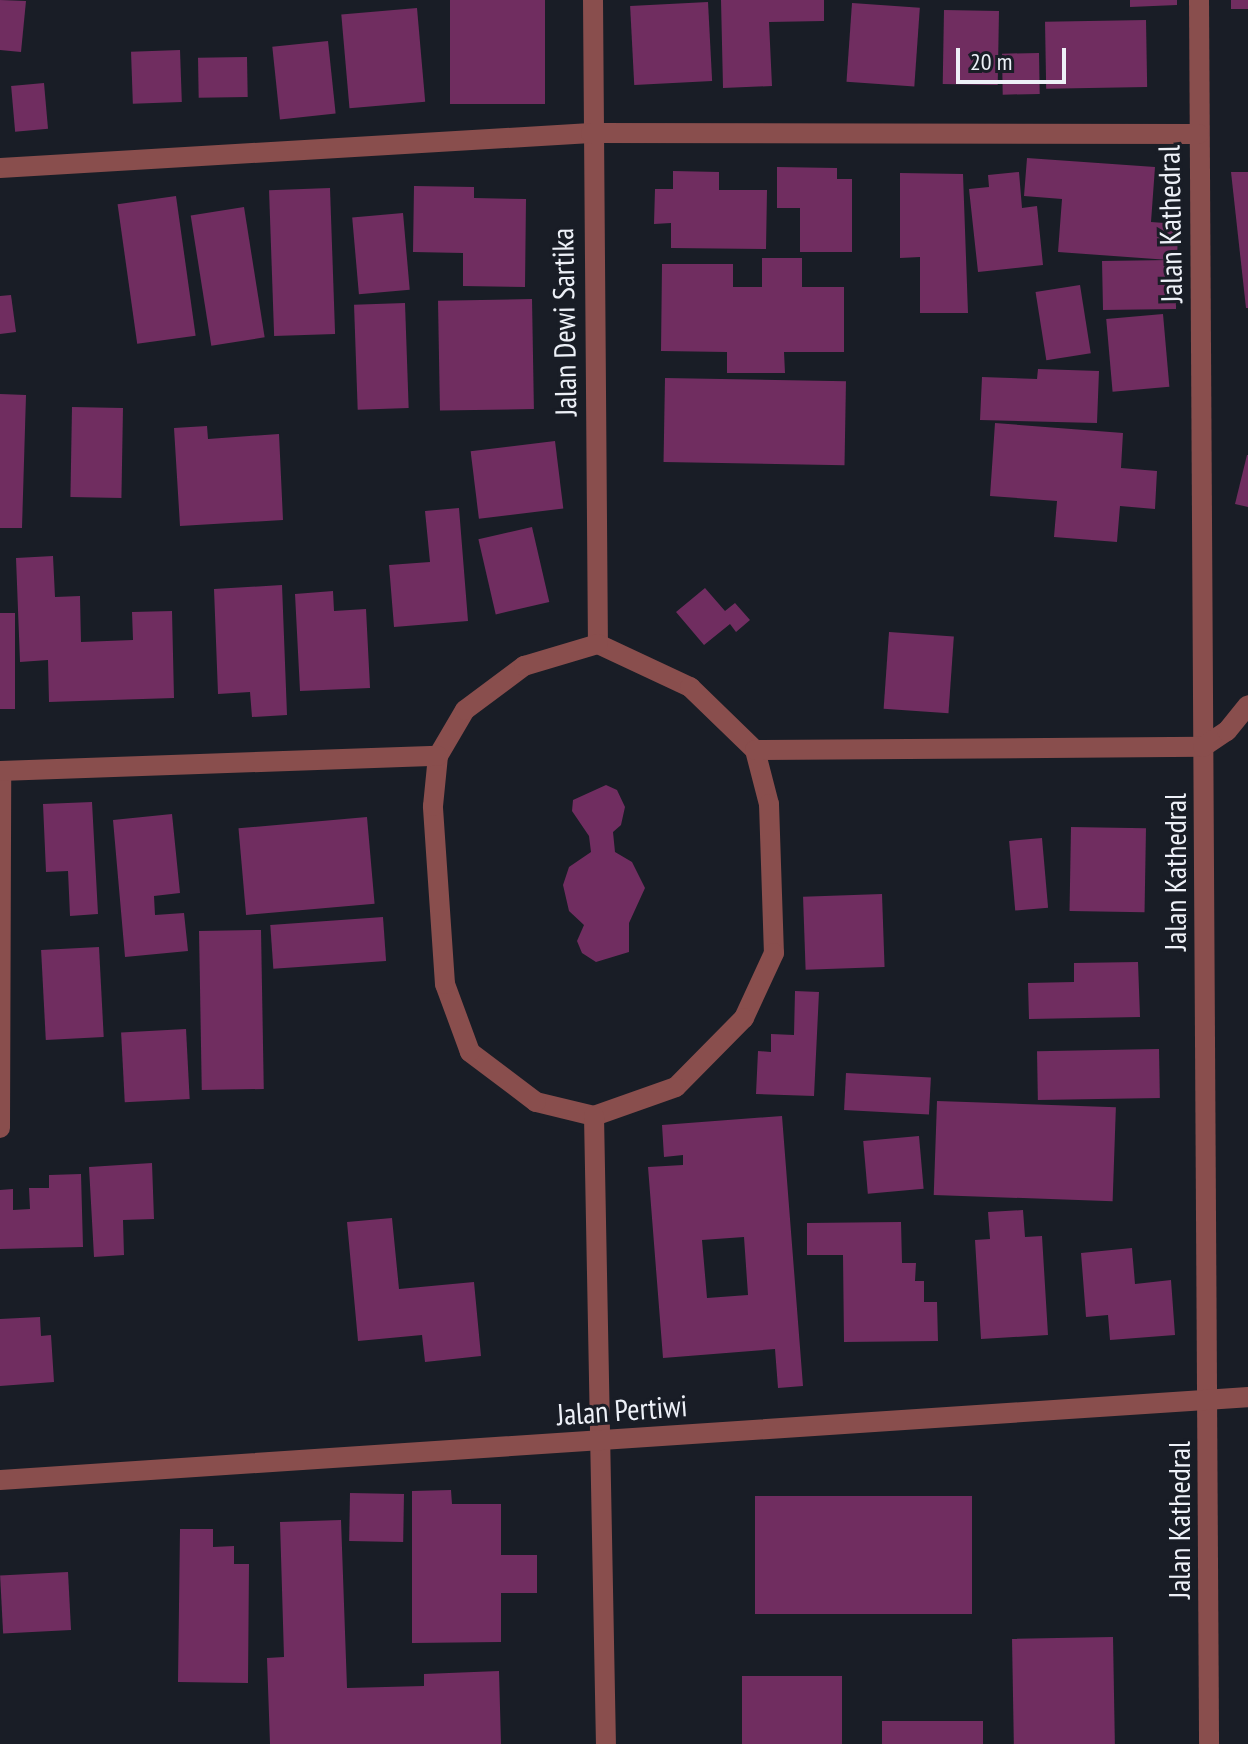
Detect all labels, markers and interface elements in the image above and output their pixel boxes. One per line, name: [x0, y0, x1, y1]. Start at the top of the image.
scale bar: [960, 32, 1070, 82]
text: 20 m: [970, 46, 1012, 77]
street label: Jalan Kathedral: [1151, 145, 1189, 303]
street label: Jalan Dewi Sartika: [544, 228, 584, 416]
street label: Jalan Kathedral: [1157, 793, 1193, 951]
street label: Jalan Pertiwi: [556, 1387, 688, 1433]
street label: Jalan Kathedral: [1161, 1441, 1197, 1599]

